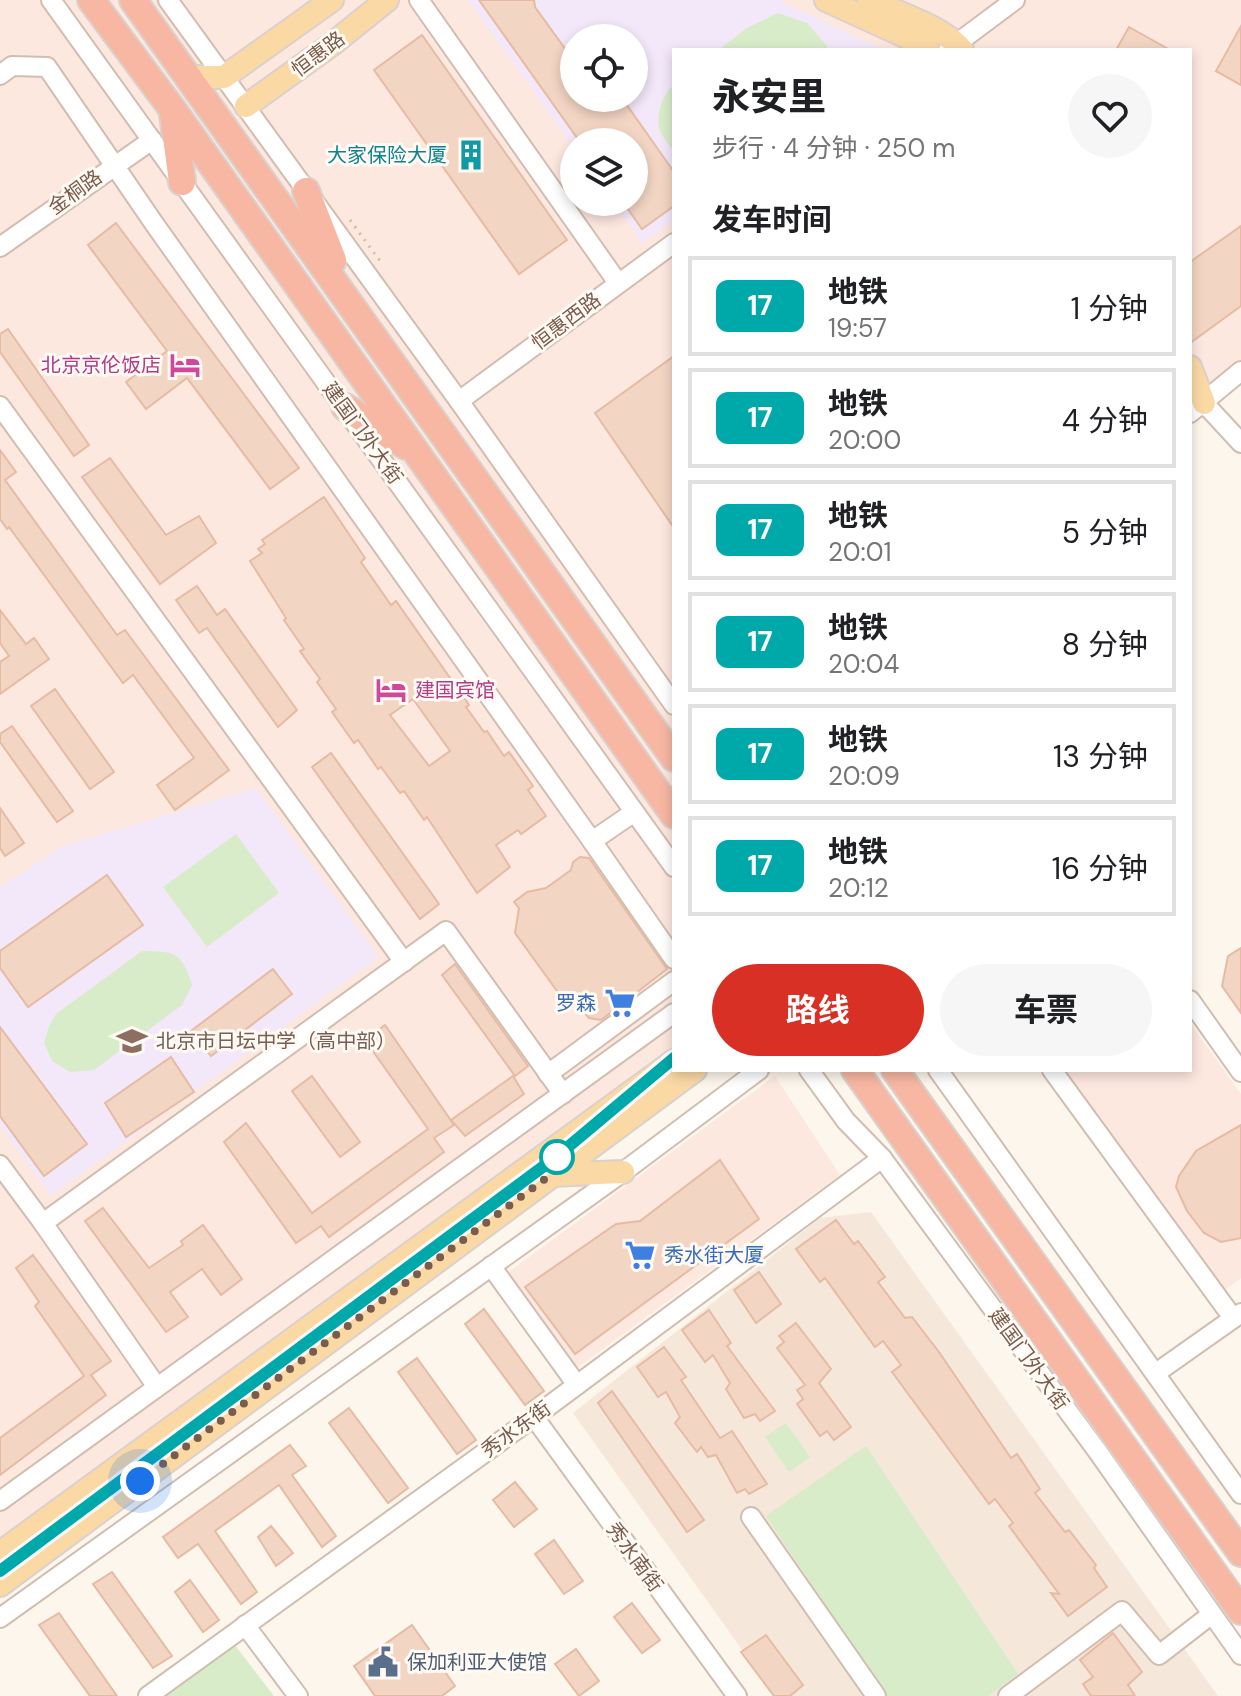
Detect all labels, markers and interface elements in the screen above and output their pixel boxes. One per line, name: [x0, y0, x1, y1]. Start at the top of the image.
map controls: [560, 24, 648, 216]
button: locate: [560, 24, 648, 112]
street label: 恒惠路: [286, 26, 350, 82]
text: 永安里: [712, 72, 826, 122]
button: heart: [1068, 74, 1152, 158]
button: layers: [560, 128, 648, 216]
text: 步行 · 4 分钟 · 250 m: [712, 131, 955, 165]
building icon: 大家保险大厦: [454, 138, 488, 172]
place label: 大家保险大厦: [327, 142, 447, 168]
street label: 金桐路: [43, 164, 107, 220]
text: 发车时间: [712, 200, 832, 239]
text: 地铁: [828, 272, 888, 311]
street label: 恒惠西路: [526, 287, 606, 355]
text: 17: [747, 287, 773, 324]
text: 1 分钟: [1071, 289, 1148, 328]
text: 19:57: [828, 311, 887, 345]
hotel icon: 北京京伦饭店: [168, 348, 202, 382]
place label: 北京京伦饭店: [41, 352, 161, 378]
street label: 建国门外大街: [317, 377, 409, 489]
text: 地铁: [828, 384, 888, 423]
text: 17: [747, 399, 773, 436]
text: 4 分钟: [1062, 401, 1148, 440]
text: 20:00: [828, 423, 901, 457]
text: 地铁: [828, 496, 888, 535]
text: 17: [747, 511, 773, 548]
text: 5 分钟: [1062, 513, 1148, 552]
text: 20:01: [828, 535, 892, 569]
text: 地铁: [828, 608, 888, 647]
text: 17: [747, 623, 773, 660]
text: 8 分钟: [1062, 625, 1148, 664]
text: 20:04: [828, 647, 899, 681]
hotel icon: 建国宾馆: [374, 673, 408, 707]
place label: 建国宾馆: [415, 677, 495, 703]
text: 地铁: [828, 720, 888, 759]
text: 17: [747, 735, 773, 772]
text: 13 分钟: [1053, 737, 1148, 776]
text: 20:09: [828, 759, 900, 793]
text: 地铁: [828, 832, 888, 871]
text: 17: [747, 847, 773, 884]
text: 16 分钟: [1052, 849, 1148, 888]
text: 20:12: [828, 871, 889, 905]
button: 路线: [712, 964, 924, 1056]
button: 车票: [940, 964, 1152, 1056]
supermarket icon: 罗森: [603, 986, 637, 1020]
place label: 罗森: [556, 990, 596, 1016]
school or university icon: 北京市日坛中学（高中部）: [115, 1024, 149, 1058]
place label: 北京市日坛中学（高中部）: [156, 1028, 396, 1054]
unlabelled marker: [540, 1140, 574, 1174]
supermarket icon: 秀水街大厦: [623, 1238, 657, 1272]
place label: 秀水街大厦: [664, 1242, 764, 1268]
street label: 建国门外大街: [983, 1303, 1075, 1415]
street label: 秀水东街: [476, 1395, 556, 1463]
your location: [120, 1461, 160, 1501]
street label: 秀水南街: [601, 1517, 669, 1597]
public building icon: 保加利亚大使馆: [366, 1645, 400, 1679]
place label: 保加利亚大使馆: [407, 1649, 547, 1675]

